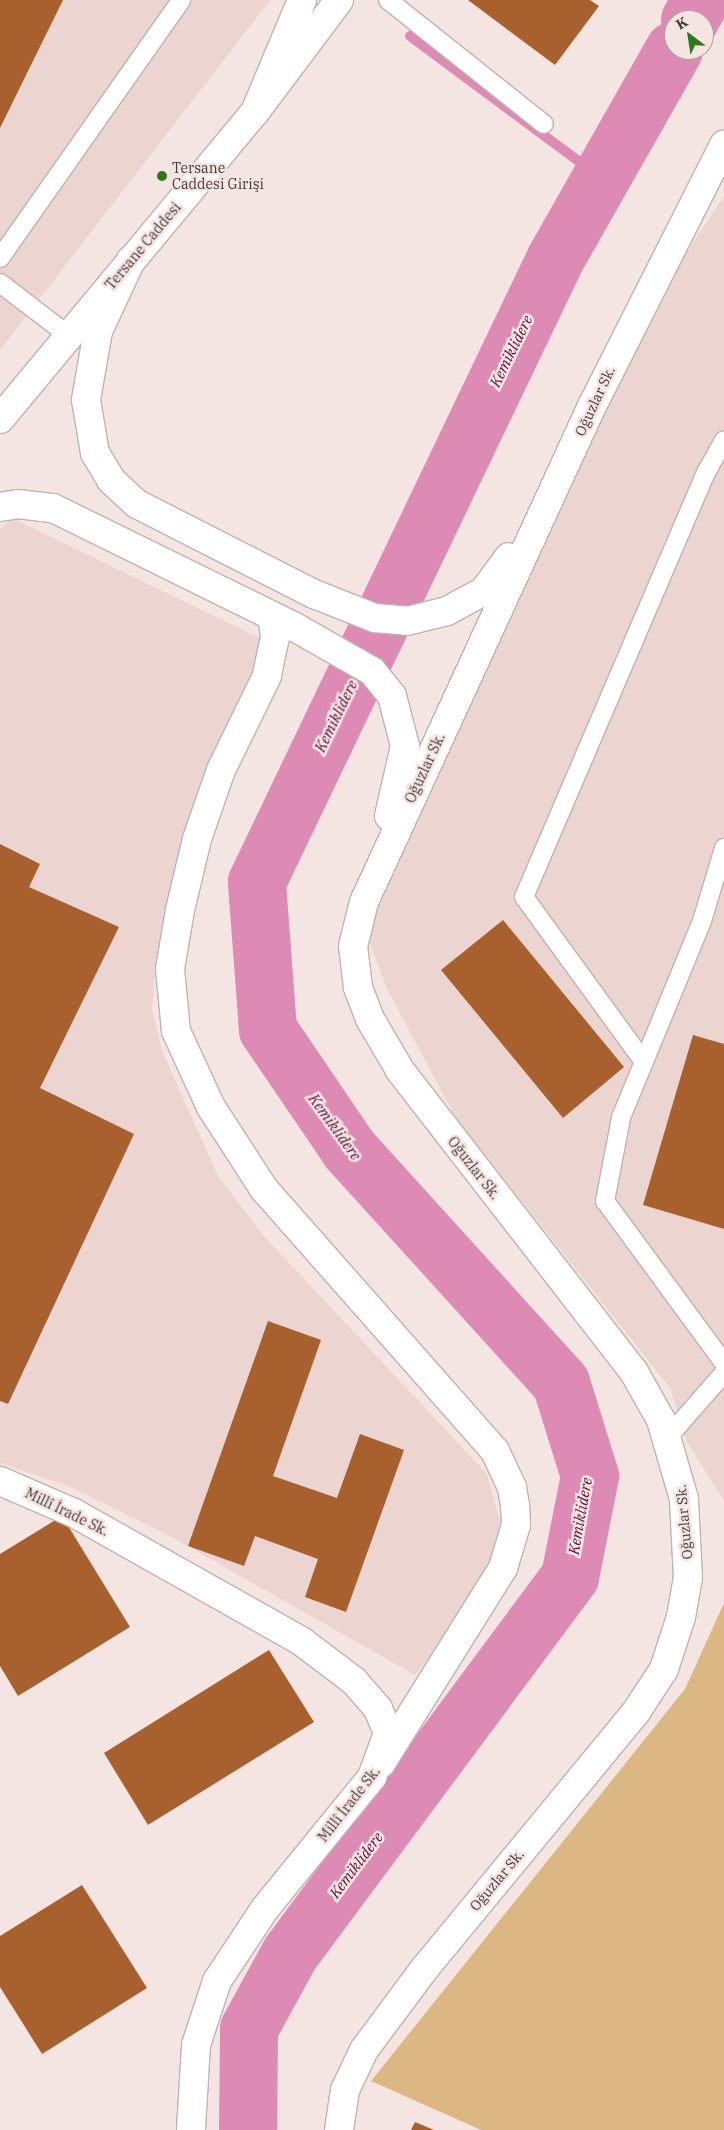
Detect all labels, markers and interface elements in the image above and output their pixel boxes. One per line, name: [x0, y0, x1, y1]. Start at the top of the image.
north arrow: [664, 10, 714, 60]
text: K: [673, 13, 691, 33]
place label: Tersane Caddesi Girişi: [172, 160, 264, 192]
marker: Tersane Caddesi Girişi: [156, 170, 168, 182]
street label: Tersane Caddesi: [102, 199, 184, 293]
water label: Kemiklidere: [486, 312, 536, 390]
street label: Oğuzlar Sk.: [571, 363, 619, 439]
water label: Kemiklidere: [311, 677, 361, 755]
street label: Oğuzlar Sk.: [401, 730, 449, 806]
water label: Kemiklidere: [305, 1090, 365, 1164]
street label: Oğuzlar Sk.: [444, 1133, 504, 1203]
water label: Kemiklidere: [564, 1476, 596, 1556]
street label: Millî İrade Sk.: [22, 1484, 112, 1540]
street label: Oğuzlar Sk.: [672, 1484, 696, 1560]
street label: Millî İrade Sk.: [314, 1763, 384, 1845]
water label: Kemiklidere: [325, 1829, 387, 1901]
street label: Oğuzlar Sk.: [466, 1846, 528, 1914]

